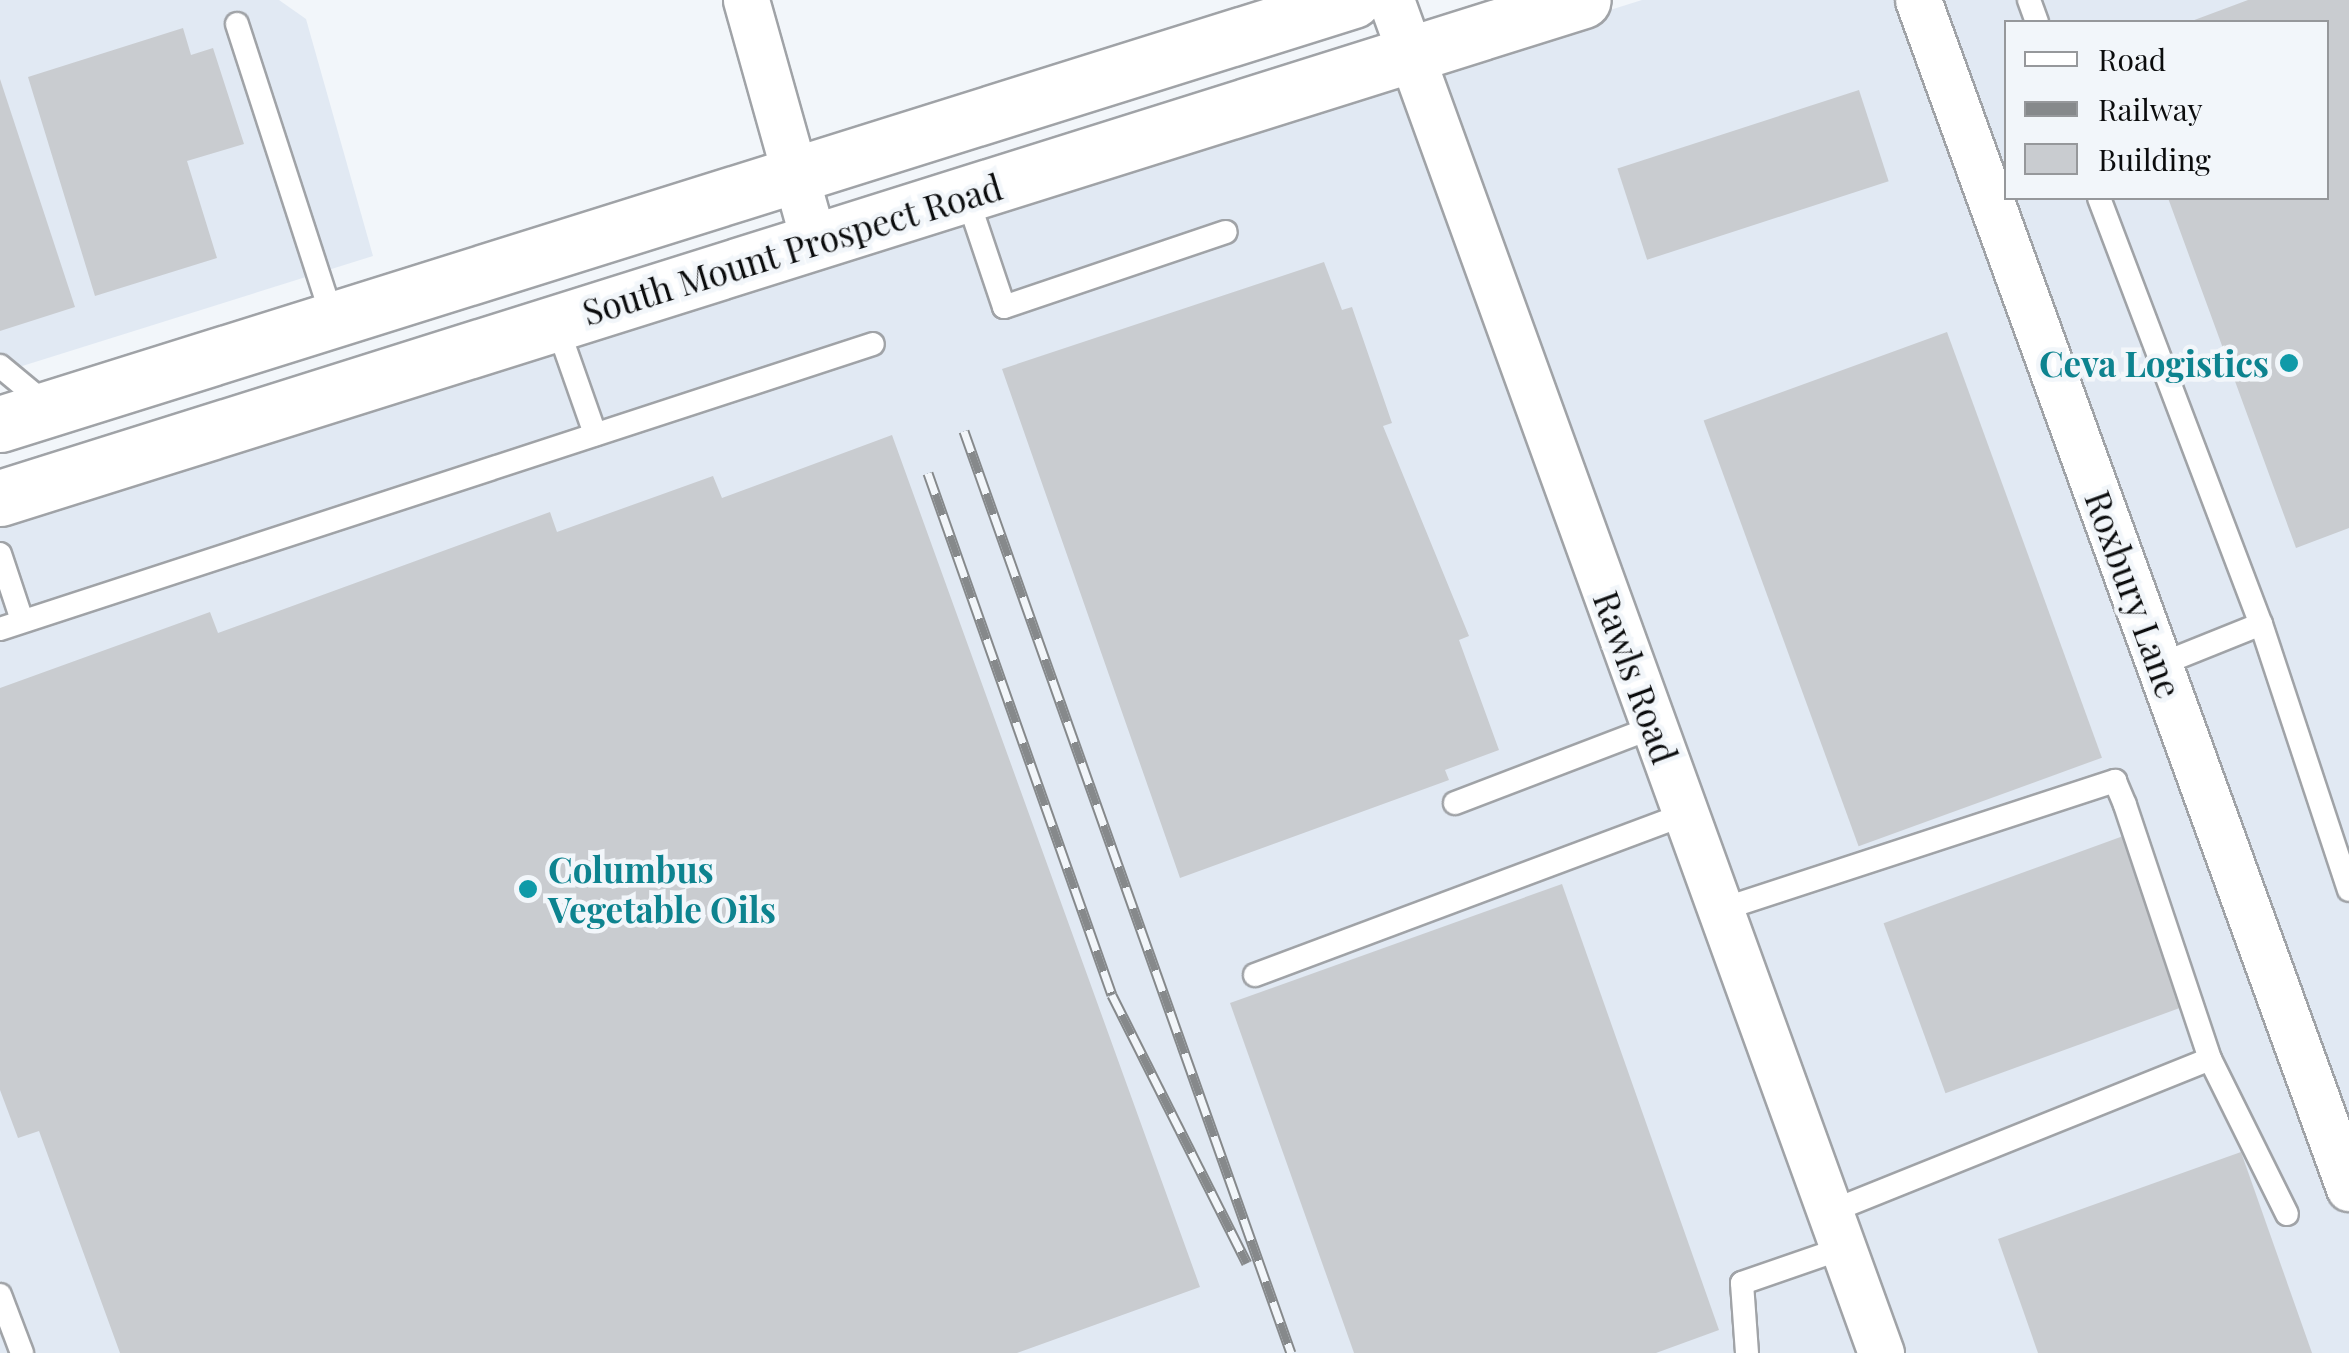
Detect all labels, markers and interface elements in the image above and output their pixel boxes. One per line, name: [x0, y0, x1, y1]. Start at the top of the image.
legend: [2004, 20, 2329, 200]
text: Road: [2098, 39, 2166, 79]
text: Railway: [2098, 89, 2203, 129]
text: Building: [2098, 139, 2211, 179]
street label: South Mount Prospect Road: [577, 165, 1007, 333]
place label: Ceva Logistics: [2039, 342, 2269, 384]
marker: Ceva Logistics: [2278, 352, 2300, 374]
street label: Roxbury Lane: [2077, 484, 2191, 704]
street label: Rawls Road: [1585, 585, 1687, 769]
place label: Columbus Vegetable Oils: [548, 848, 776, 930]
marker: Columbus Vegetable Oils: [517, 878, 539, 900]

